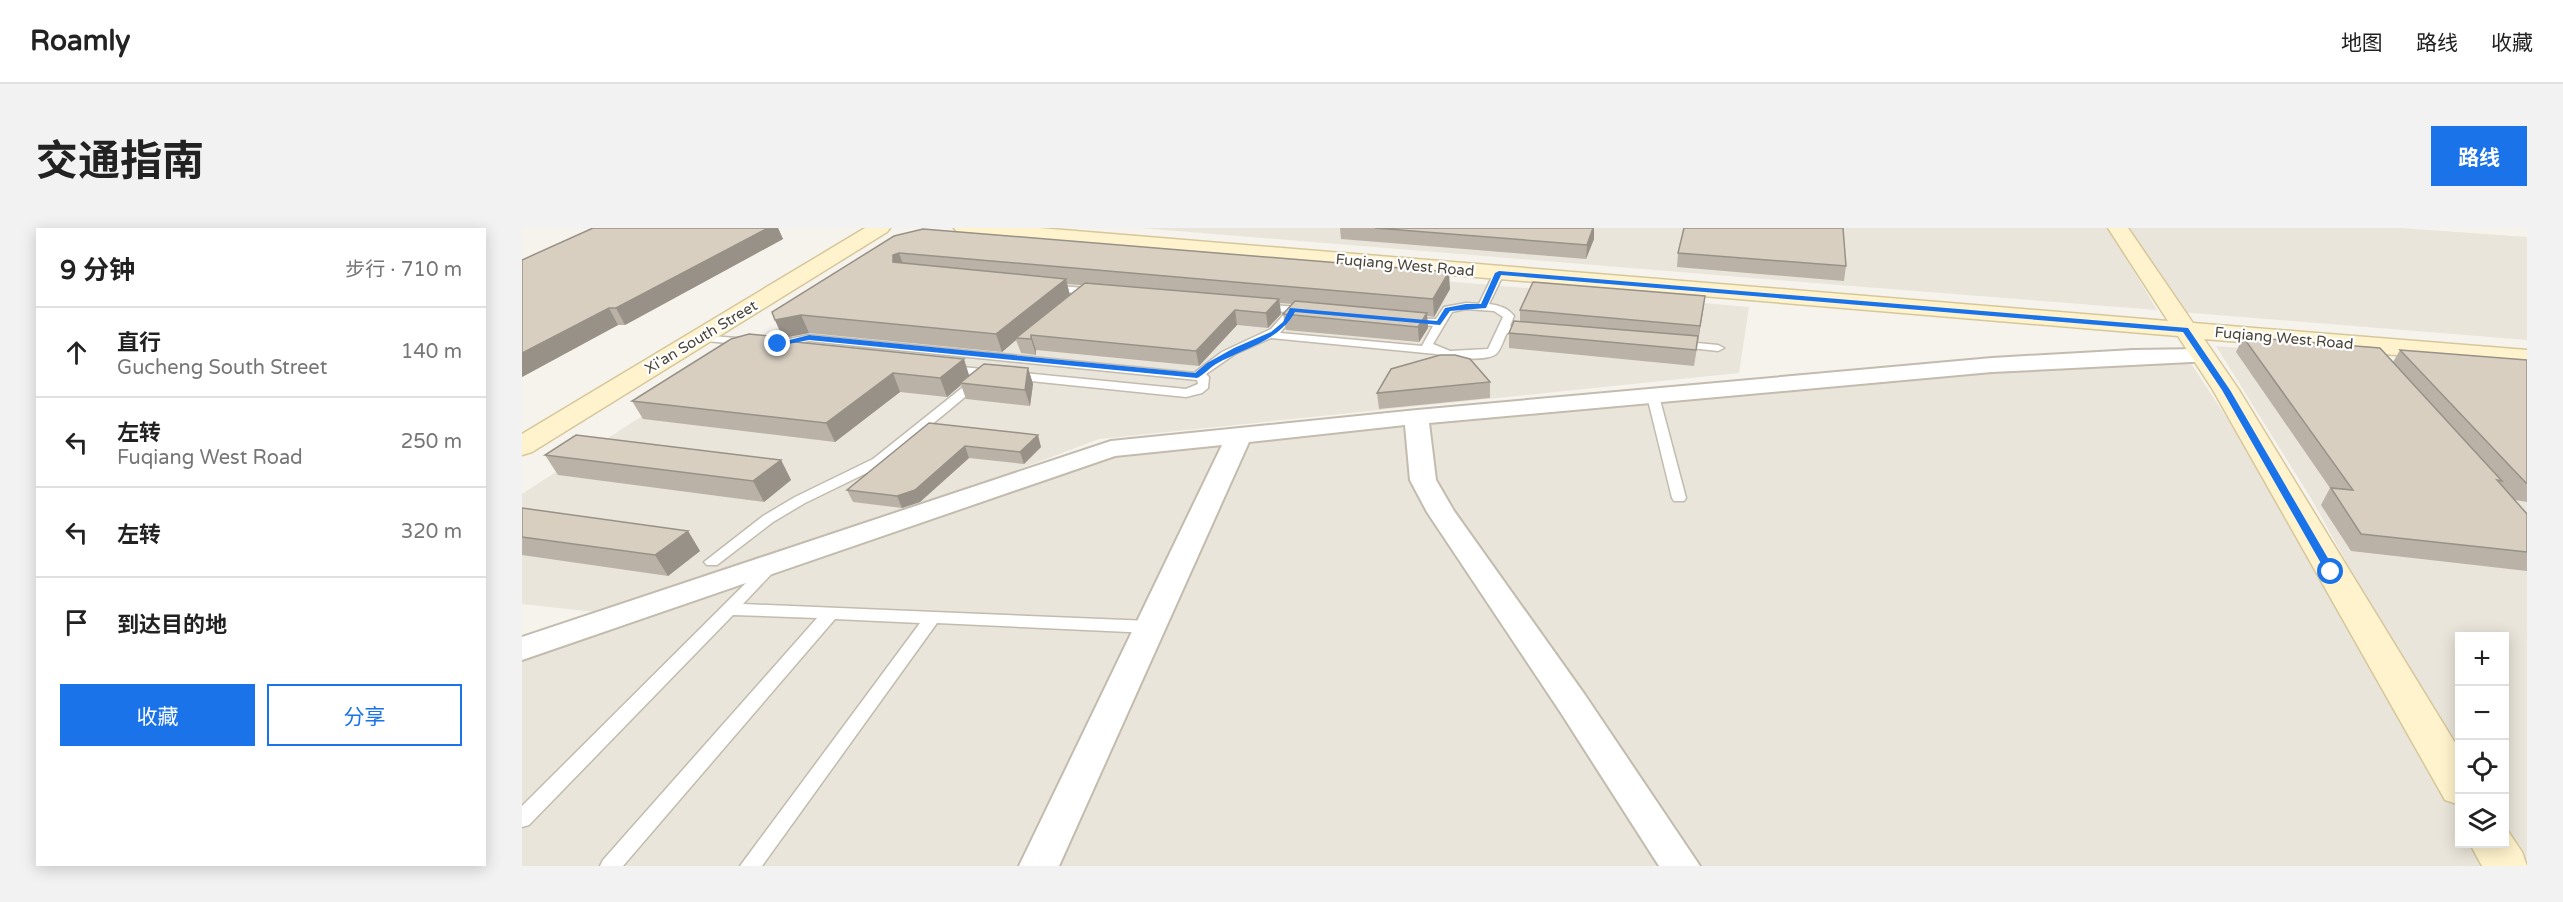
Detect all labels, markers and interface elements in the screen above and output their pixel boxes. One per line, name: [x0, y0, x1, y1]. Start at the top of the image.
text: Roamly: [30, 24, 130, 58]
text: 地图: [2341, 31, 2383, 56]
text: 路线: [2416, 31, 2458, 56]
text: 收藏: [2491, 31, 2533, 56]
button: 路线: [2431, 126, 2527, 186]
text: 交通指南: [36, 136, 204, 187]
street label: Fuqiang West Road: [1335, 250, 1475, 280]
text: 9 分钟: [60, 255, 135, 286]
text: 步行 · 710 m: [345, 258, 462, 282]
street label: Xi'an South Street: [642, 296, 761, 378]
street label: Fuqiang West Road: [2214, 323, 2354, 353]
text: 直行: [117, 330, 161, 356]
route end: [764, 330, 790, 356]
icon: ahead: [60, 336, 93, 369]
text: 140 m: [401, 340, 462, 364]
text: Gucheng South Street: [117, 356, 327, 380]
text: 左转: [117, 420, 161, 446]
icon: left: [60, 426, 93, 459]
text: 250 m: [401, 430, 462, 454]
text: Fuqiang West Road: [117, 446, 303, 470]
icon: left: [60, 516, 93, 549]
text: 320 m: [401, 520, 462, 544]
text: 左转: [117, 522, 161, 548]
route start: [2317, 558, 2343, 584]
icon: arrive: [60, 606, 93, 639]
text: 到达目的地: [117, 612, 227, 638]
map controls: [2455, 632, 2509, 848]
button: +: [2455, 632, 2509, 686]
button: 收藏: [60, 684, 255, 746]
button: 分享: [267, 684, 462, 746]
button: −: [2455, 686, 2509, 740]
button: locate: [2455, 740, 2509, 794]
button: layers: [2455, 794, 2509, 848]

